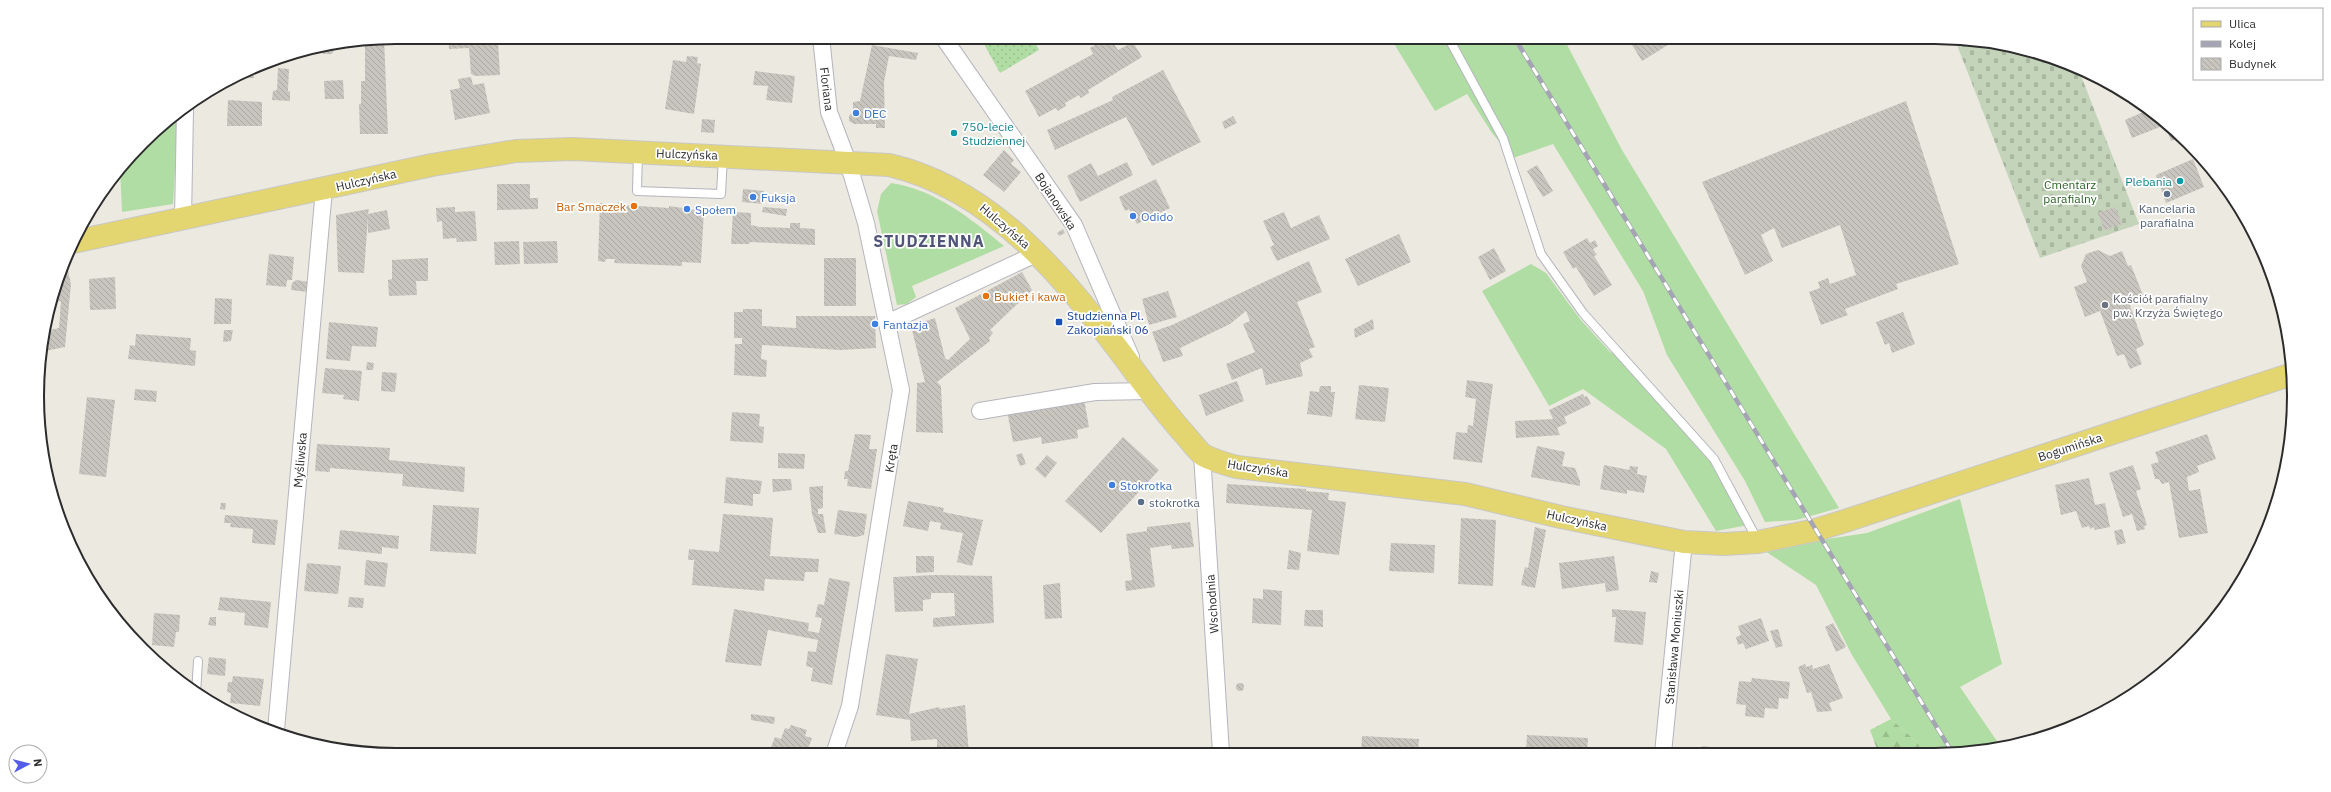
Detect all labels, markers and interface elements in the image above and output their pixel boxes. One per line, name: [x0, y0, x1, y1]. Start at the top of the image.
legend: [2193, 8, 2323, 80]
text: Ulica: [2229, 16, 2256, 31]
text: Kolej: [2229, 36, 2256, 51]
text: Budynek: [2229, 56, 2277, 71]
street label: Floriana: [817, 66, 837, 112]
place label: DEC: [864, 106, 887, 121]
marker: DEC: [851, 108, 861, 118]
place label: 750-lecie Studziennej: [962, 119, 1025, 148]
marker: 750-lecie Studziennej: [949, 128, 959, 138]
street label: Hulczyńska: [656, 145, 719, 163]
street label: Hulczyńska: [334, 166, 398, 194]
street label: Bojanowska: [1032, 170, 1080, 233]
place label: Plebania: [2125, 174, 2173, 189]
marker: Plebania: [2175, 176, 2185, 186]
park label: Cmentarz parafialny: [2043, 177, 2097, 206]
marker: Kancelaria parafialna: [2162, 189, 2172, 199]
place label: Fuksja: [761, 190, 796, 205]
marker: Fuksja: [748, 192, 758, 202]
place label: Bar Smaczek: [556, 199, 627, 214]
street label: Hulczyńska: [977, 200, 1034, 252]
marker: Bar Smaczek: [629, 201, 639, 211]
place label: Kancelaria parafialna: [2139, 201, 2196, 230]
place label: Społem: [695, 202, 736, 217]
marker: Społem: [682, 204, 692, 214]
place label: Odido: [1141, 209, 1173, 224]
marker: Odido: [1128, 211, 1138, 221]
district label: STUDZIENNA: [873, 231, 985, 251]
place label: Bukiet i kawa: [994, 289, 1066, 304]
marker: Bukiet i kawa: [981, 291, 991, 301]
place label: Kościół parafialny pw. Krzyża Świętego: [2113, 291, 2223, 320]
marker: Kościół parafialny pw. Krzyża Świętego: [2100, 300, 2110, 310]
place label: Studzienna Pl. Zakopiański 06: [1067, 308, 1149, 337]
place label: Fantazja: [883, 317, 929, 332]
marker: Studzienna Pl. Zakopiański 06: [1054, 317, 1064, 327]
marker: Fantazja: [870, 319, 880, 329]
street label: Bogumińska: [2036, 429, 2104, 464]
street label: Myśliwska: [290, 431, 310, 488]
street label: Kręta: [881, 442, 901, 474]
street label: Hulczyńska: [1226, 456, 1290, 480]
place label: Stokrotka: [1120, 478, 1173, 493]
marker: Stokrotka: [1107, 480, 1117, 490]
place label: stokrotka: [1149, 495, 1201, 510]
marker: stokrotka: [1136, 497, 1146, 507]
street label: Hulczyńska: [1545, 506, 1609, 534]
street label: Wschodnia: [1202, 573, 1222, 634]
street label: Stanisława Moniuszki: [1662, 589, 1686, 705]
north arrow: [8, 744, 48, 784]
text: N: [30, 758, 45, 768]

